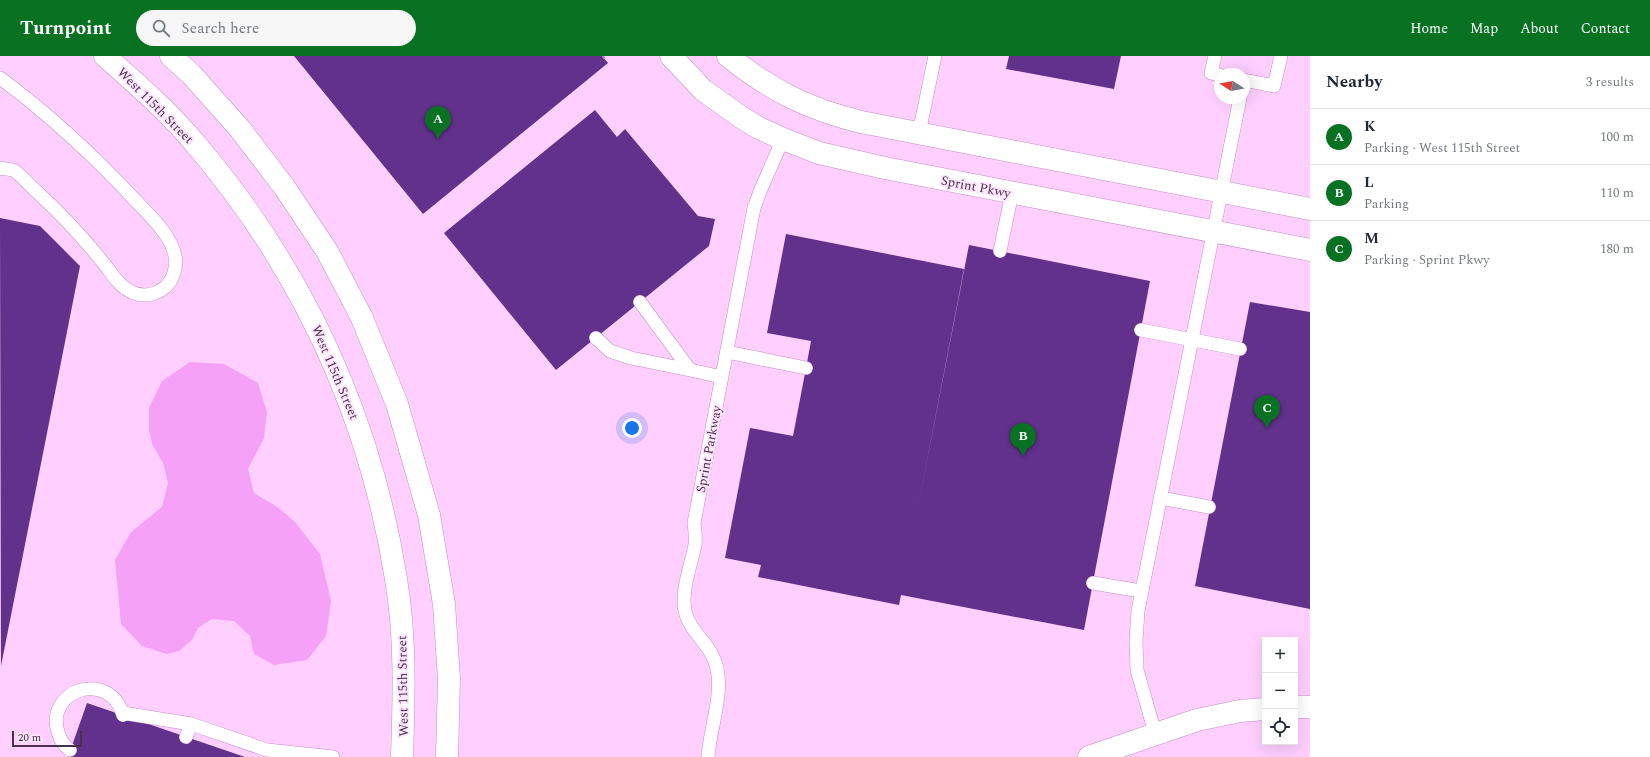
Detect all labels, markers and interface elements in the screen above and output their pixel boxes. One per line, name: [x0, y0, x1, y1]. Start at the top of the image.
search box: [136, 10, 416, 46]
text: Turnpoint: [20, 14, 112, 43]
icon: search: [150, 17, 172, 39]
text: Search here: [182, 17, 259, 40]
text: Home: [1410, 18, 1448, 39]
text: Map: [1470, 18, 1498, 39]
text: About: [1520, 18, 1559, 39]
text: Contact: [1581, 18, 1630, 39]
street label: West 115th Street: [112, 63, 198, 149]
north arrow: [1214, 68, 1250, 104]
text: Nearby: [1326, 69, 1382, 95]
text: 3 results: [1586, 72, 1634, 92]
pin: A: [425, 106, 451, 139]
text: K: [1364, 115, 1376, 138]
text: A: [1334, 127, 1344, 147]
text: 100 m: [1600, 127, 1634, 147]
text: Parking · West 115th Street: [1364, 138, 1520, 158]
street label: Sprint Pkwy: [939, 170, 1013, 204]
text: L: [1364, 171, 1374, 194]
text: B: [1334, 183, 1344, 203]
text: 110 m: [1600, 183, 1634, 203]
text: Parking: [1364, 194, 1409, 214]
text: M: [1364, 227, 1379, 250]
text: C: [1334, 239, 1344, 259]
text: 180 m: [1600, 239, 1634, 259]
text: Parking · Sprint Pkwy: [1364, 250, 1489, 270]
street label: West 115th Street: [306, 322, 364, 423]
pin: C: [1254, 395, 1280, 428]
street label: Sprint Parkway: [691, 403, 727, 494]
your location: [622, 418, 642, 438]
pin: B: [1010, 423, 1036, 456]
street label: West 115th Street: [392, 635, 414, 737]
map controls: [1262, 637, 1298, 745]
button: +: [1262, 637, 1298, 673]
button: −: [1262, 673, 1298, 709]
button: locate: [1262, 709, 1298, 745]
scale bar: [12, 729, 82, 748]
text: 20 m: [18, 729, 41, 746]

